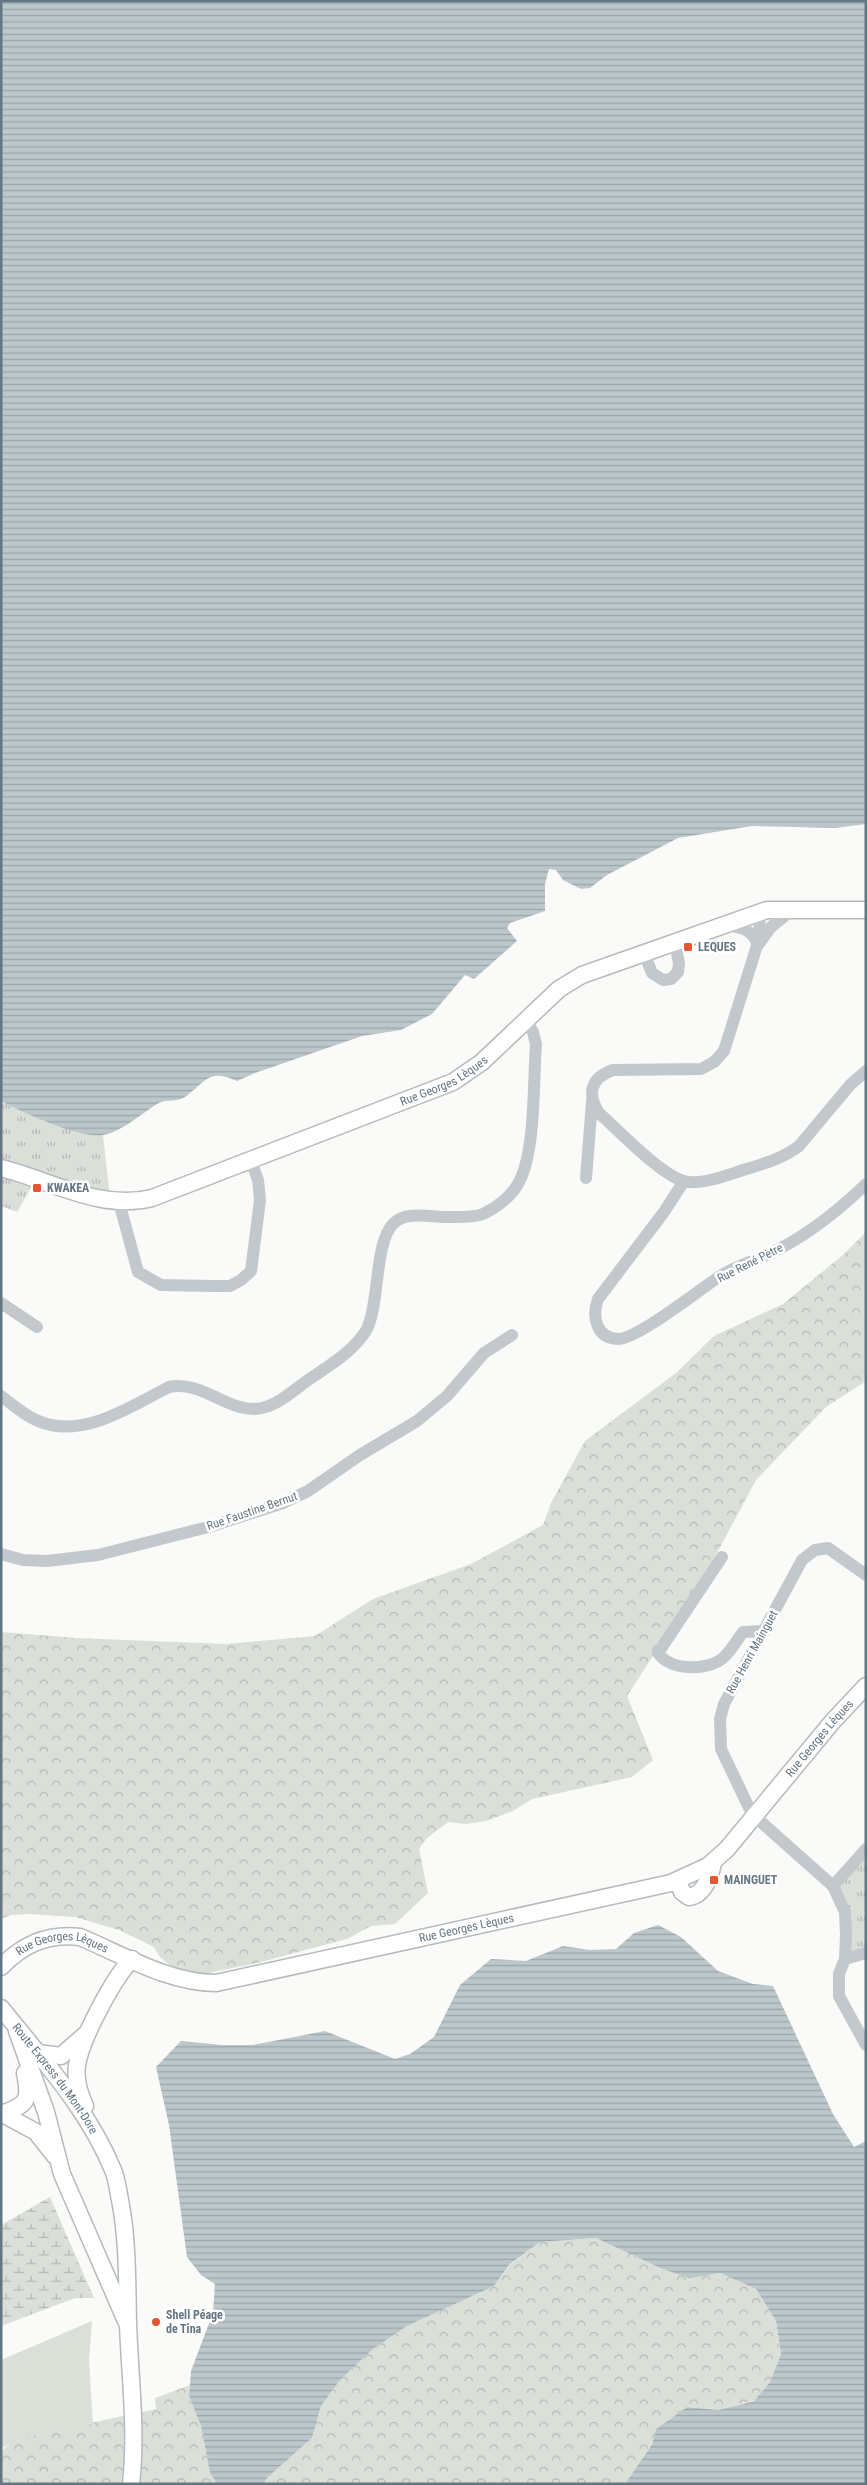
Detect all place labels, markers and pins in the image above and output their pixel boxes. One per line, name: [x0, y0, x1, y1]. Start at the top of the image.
place label: LEQUES: [698, 940, 737, 954]
marker: LEQUES: [682, 941, 694, 953]
place label: KWAKEA: [47, 1181, 90, 1195]
marker: KWAKEA: [31, 1182, 43, 1194]
place label: MAINGUET: [724, 1873, 778, 1887]
marker: MAINGUET: [708, 1874, 720, 1886]
place label: Shell Péage de Tina: [166, 2308, 223, 2336]
marker: Shell Péage de Tina: [150, 2316, 162, 2328]

